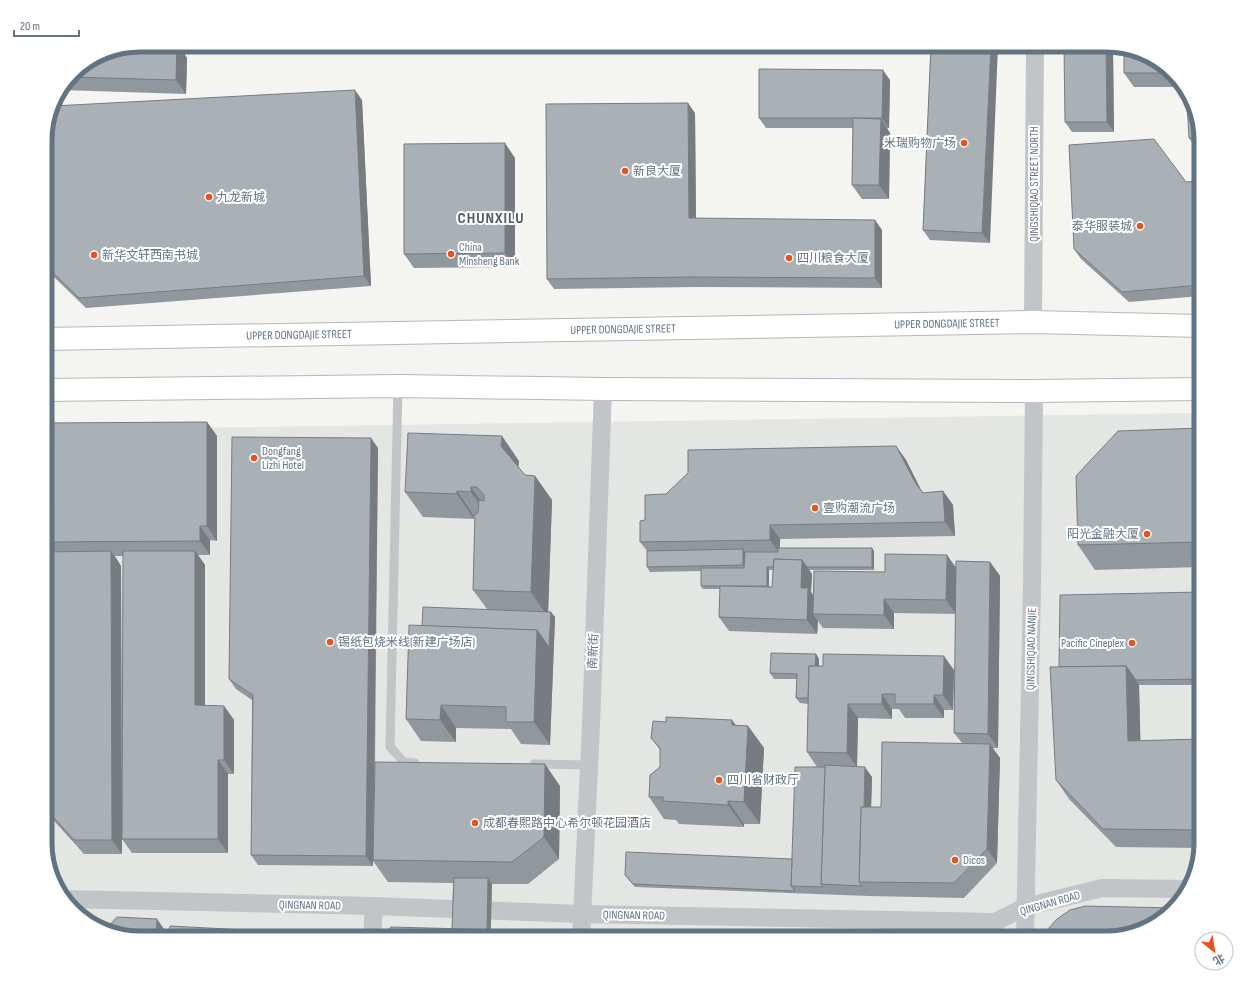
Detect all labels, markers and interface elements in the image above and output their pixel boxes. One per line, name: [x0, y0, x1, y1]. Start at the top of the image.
scale bar: [14, 12, 79, 38]
text: 20 m: [20, 19, 40, 34]
street label: QINGSHIQIAO STREET NORTH: [1027, 126, 1042, 242]
place label: 米瑞购物广场: [884, 136, 956, 151]
marker: 米瑞购物广场: [959, 138, 969, 148]
place label: 新良大厦: [633, 164, 681, 179]
marker: 新良大厦: [620, 166, 630, 176]
place label: 九龙新城: [217, 190, 265, 205]
marker: 九龙新城: [204, 192, 214, 202]
district label: CHUNXILU: [457, 209, 525, 228]
place label: 泰华服装城: [1072, 219, 1132, 234]
marker: 泰华服装城: [1135, 221, 1145, 231]
place label: China Minsheng Bank: [459, 240, 520, 269]
place label: 新华文轩西南书城: [102, 248, 198, 263]
marker: China Minsheng Bank: [446, 249, 456, 259]
marker: 新华文轩西南书城: [89, 250, 99, 260]
place label: 四川粮食大厦: [797, 251, 869, 266]
marker: 四川粮食大厦: [784, 253, 794, 263]
street label: UPPER DONGDAJIE STREET: [894, 316, 1000, 332]
street label: UPPER DONGDAJIE STREET: [570, 321, 676, 338]
street label: UPPER DONGDAJIE STREET: [246, 327, 352, 344]
place label: Dongfang Lizhi Hotel: [262, 444, 304, 473]
marker: Dongfang Lizhi Hotel: [249, 453, 259, 463]
place label: 壹购潮流广场: [823, 501, 895, 516]
marker: 壹购潮流广场: [810, 503, 820, 513]
place label: 阳光金融大厦: [1067, 527, 1139, 542]
marker: 阳光金融大厦: [1142, 529, 1152, 539]
street label: QINGSHIQIAO NANJIE: [1023, 608, 1040, 690]
street label: 南新街: [585, 633, 602, 669]
place label: 锡纸包烧米线(新建广场店): [338, 635, 475, 650]
place label: Pacific Cineplex: [1061, 636, 1124, 651]
marker: 锡纸包烧米线(新建广场店): [325, 637, 335, 647]
marker: Pacific Cineplex: [1127, 638, 1137, 648]
place label: 四川省财政厅: [727, 773, 799, 788]
marker: 四川省财政厅: [714, 775, 724, 785]
place label: 成都春熙路中心希尔顿花园酒店: [483, 816, 651, 831]
marker: 成都春熙路中心希尔顿花园酒店: [470, 818, 480, 828]
place label: Dicos: [963, 853, 985, 868]
marker: Dicos: [950, 855, 960, 865]
street label: QINGNAN ROAD: [1018, 888, 1082, 919]
street label: QINGNAN ROAD: [279, 897, 341, 914]
street label: QINGNAN ROAD: [603, 907, 665, 924]
north arrow: [1194, 931, 1234, 971]
text: 北: [1211, 951, 1227, 968]

